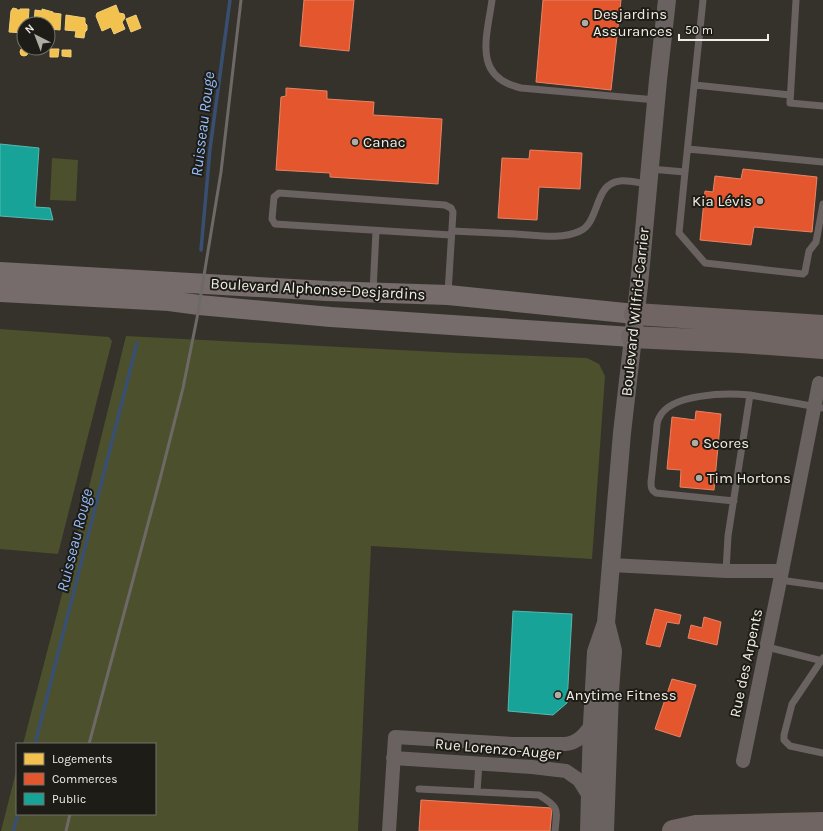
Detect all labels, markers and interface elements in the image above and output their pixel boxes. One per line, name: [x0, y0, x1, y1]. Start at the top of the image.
place label: Desjardins Assurances: [593, 5, 673, 40]
north arrow: [16, 16, 56, 56]
scale bar: [679, 16, 768, 42]
marker: Desjardins Assurances: [580, 18, 590, 28]
text: N: [22, 21, 37, 36]
text: 50 m: [685, 23, 713, 37]
water label: Ruisseau Rouge: [187, 70, 218, 178]
place label: Canac: [363, 133, 406, 151]
marker: Canac: [350, 137, 360, 147]
place label: Kia Lévis: [692, 192, 752, 210]
marker: Kia Lévis: [755, 196, 765, 206]
street label: Boulevard Wilfrid-Carrier: [617, 226, 653, 397]
street label: Boulevard Alphonse-Desjardins: [210, 274, 426, 304]
place label: Scores: [703, 434, 749, 452]
marker: Scores: [690, 438, 700, 448]
place label: Tim Hortons: [707, 469, 791, 487]
marker: Tim Hortons: [694, 473, 704, 483]
water label: Ruisseau Rouge: [52, 486, 97, 594]
street label: Rue des Arpents: [726, 607, 766, 719]
place label: Anytime Fitness: [566, 686, 677, 704]
marker: Anytime Fitness: [553, 690, 563, 700]
street label: Rue Lorenzo-Auger: [434, 735, 562, 764]
legend: [16, 743, 156, 815]
text: Logements: [52, 752, 113, 766]
text: Commerces: [52, 772, 118, 786]
text: Public: [52, 792, 86, 806]

